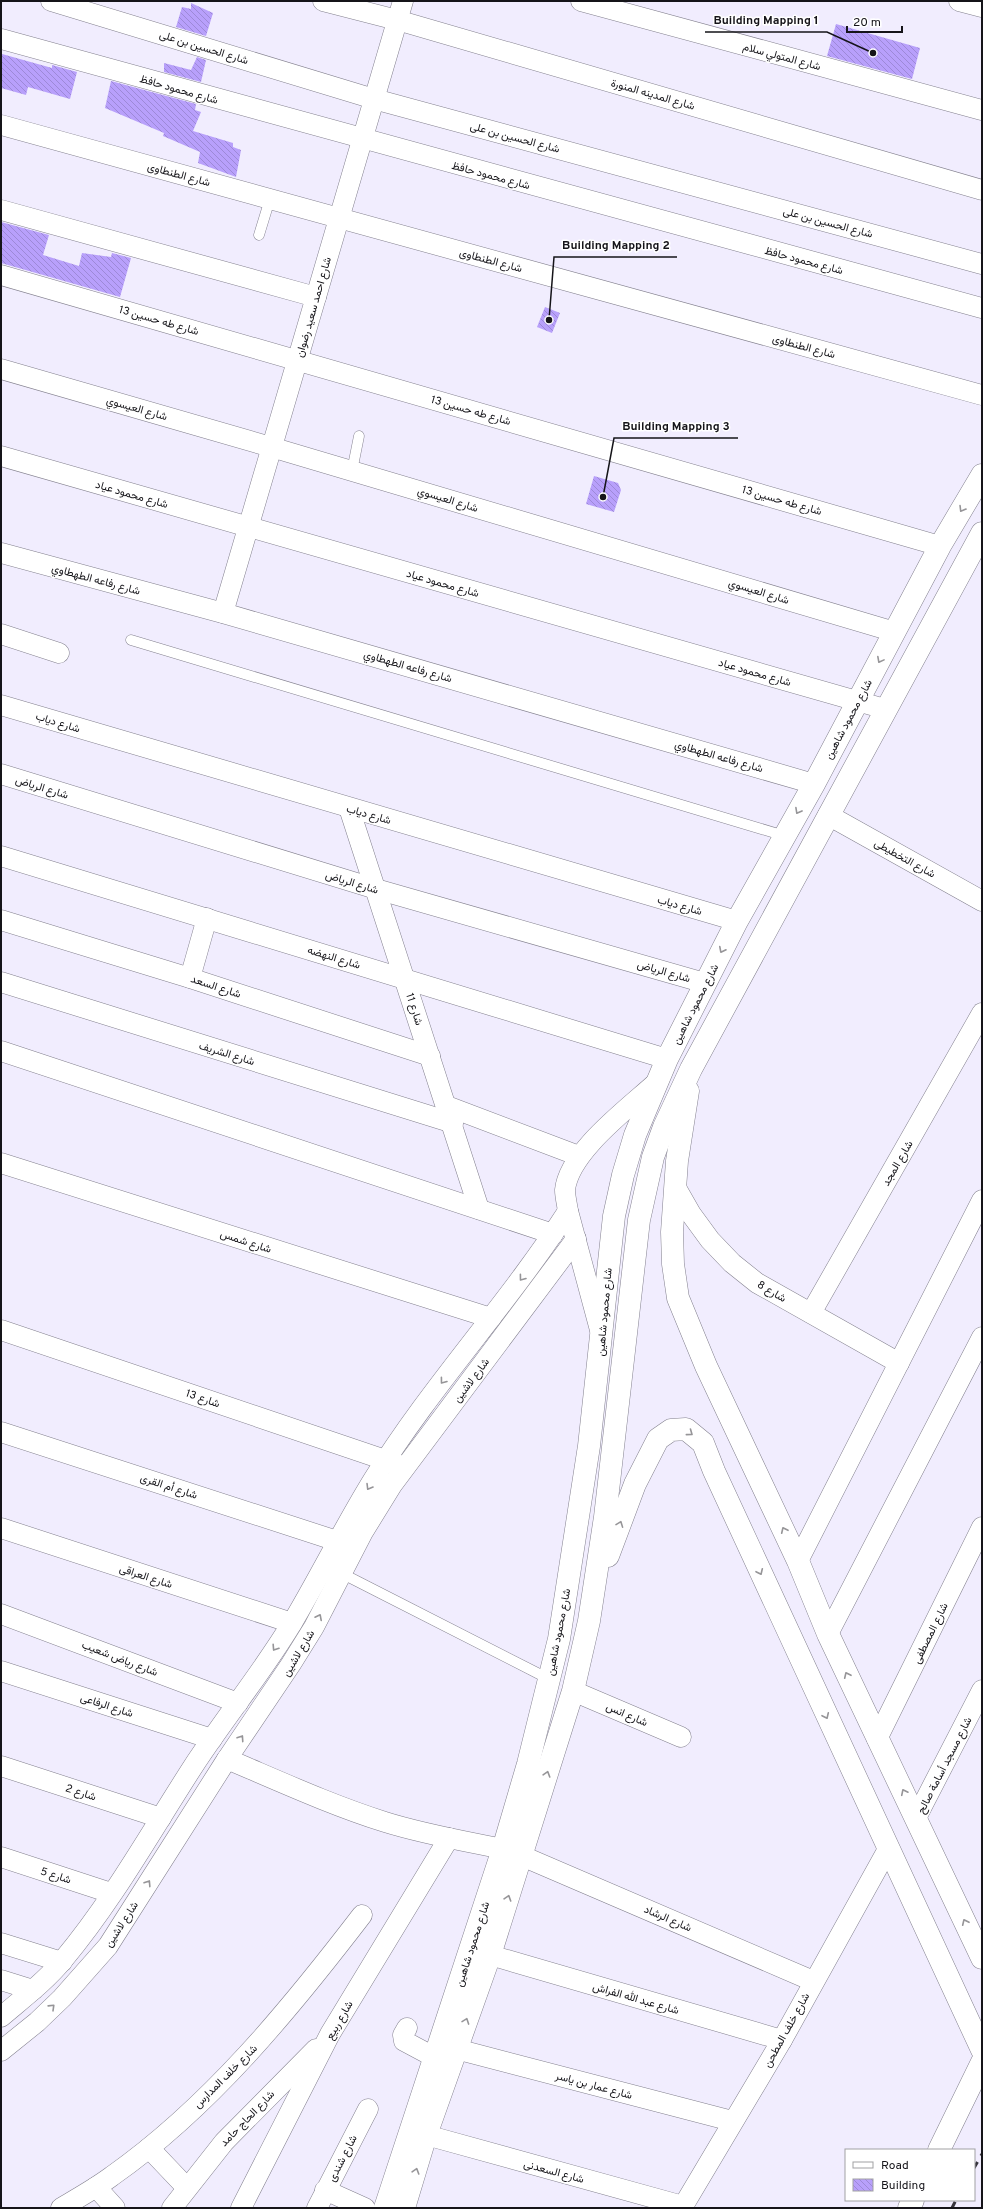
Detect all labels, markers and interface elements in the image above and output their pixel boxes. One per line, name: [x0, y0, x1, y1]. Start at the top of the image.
callout: Building Mapping 1: [705, 8, 827, 32]
scale bar: [847, 8, 902, 34]
text: Building Mapping 1: [713, 13, 819, 29]
text: 20 m: [853, 15, 881, 31]
street label: شارع الحسين بن على: [158, 28, 250, 68]
street label: شارع المتولي سلام: [741, 40, 823, 76]
street label: شارع محمود حافظ: [138, 72, 220, 108]
street label: شارع المدينه المنورة: [609, 76, 697, 114]
street label: شارع الحسين بن على: [468, 119, 561, 157]
street label: شارع محمود حافظ: [450, 159, 532, 193]
street label: شارع الطنطاوى: [146, 160, 212, 190]
street label: شارع الحسين بن على: [781, 204, 874, 242]
callout: Building Mapping 2: [554, 233, 677, 257]
text: Building Mapping 2: [562, 238, 670, 254]
street label: شارع محمود حافظ: [763, 244, 845, 278]
street label: شارع الطنطاوى: [458, 246, 524, 276]
street label: شارع احمد سعيد رضوان: [293, 255, 335, 359]
street label: شارع طه حسين 13: [117, 303, 201, 339]
street label: شارع الطنطاوى: [771, 332, 837, 362]
street label: شارع طه حسين 13: [429, 393, 513, 429]
street label: شارع العيسوي: [104, 394, 169, 426]
callout: Building Mapping 3: [614, 414, 738, 438]
text: Building Mapping 3: [622, 419, 730, 435]
street label: شارع محمود عياد: [94, 478, 170, 512]
street label: شارع طه حسين 13: [740, 483, 824, 519]
street label: شارع العيسوي: [415, 484, 480, 518]
one-way arrow: [960, 505, 967, 512]
street label: شارع رفاعه الطهطاوي: [49, 561, 142, 601]
street label: شارع محمود عياد: [405, 567, 481, 601]
street label: شارع العيسوي: [726, 576, 791, 610]
street label: شارع رفاعه الطهطاوي: [361, 648, 454, 688]
street label: شارع محمود عياد: [717, 656, 793, 690]
one-way arrow: [877, 656, 885, 663]
street label: شارع محمود شاهين: [822, 677, 876, 762]
street label: شارع دياب: [34, 710, 82, 736]
street label: شارع رفاعه الطهطاوي: [672, 738, 765, 778]
street label: شارع الرياض: [13, 773, 70, 803]
street label: شارع دياب: [345, 802, 393, 828]
one-way arrow: [796, 807, 803, 814]
street label: شارع التخطيطى: [871, 836, 938, 882]
street label: شارع الرياض: [323, 868, 380, 898]
street label: شارع دياب: [656, 893, 704, 919]
street label: شارع النهضه: [305, 943, 362, 973]
one-way arrow: [720, 946, 727, 953]
street label: شارع الرياض: [635, 958, 692, 986]
street label: شارع محمود شاهين: [670, 962, 722, 1047]
street label: شارع السعد: [189, 972, 243, 1002]
street label: شارع 11: [402, 991, 426, 1027]
street label: شارع الشريف: [197, 1039, 257, 1069]
street label: شارع المجد: [879, 1138, 917, 1189]
street label: شارع شمس: [218, 1227, 274, 1257]
street label: شارع محمود شاهين: [594, 1267, 616, 1357]
one-way arrow: [520, 1273, 527, 1280]
street label: شارع 8: [754, 1278, 789, 1306]
street label: شارع لاشين: [451, 1355, 493, 1406]
one-way arrow: [441, 1376, 448, 1383]
street label: شارع 13: [184, 1387, 222, 1411]
one-way arrow: [686, 1428, 693, 1435]
street label: شارع أم القرى: [138, 1471, 199, 1503]
one-way arrow: [366, 1483, 373, 1490]
one-way arrow: [615, 1521, 624, 1528]
one-way arrow: [781, 1527, 789, 1535]
street label: شارع العراقى: [117, 1562, 174, 1592]
one-way arrow: [756, 1568, 764, 1575]
street label: شارع محمود شاهين: [544, 1587, 574, 1677]
street label: شارع المصطفى: [910, 1600, 952, 1666]
one-way arrow: [314, 1614, 321, 1621]
street label: شارع لاشين: [279, 1627, 318, 1679]
street label: شارع رياض شعيب: [80, 1638, 160, 1680]
one-way arrow: [272, 1644, 280, 1651]
one-way arrow: [844, 1672, 852, 1679]
street label: شارع الرفاعى: [79, 1691, 135, 1721]
street label: شارع انس: [604, 1700, 650, 1730]
one-way arrow: [821, 1711, 829, 1719]
street label: شارع مسجد أسامة صالح: [914, 1714, 976, 1816]
one-way arrow: [236, 1736, 243, 1743]
one-way arrow: [542, 1771, 551, 1778]
street label: شارع 2: [64, 1781, 98, 1805]
one-way arrow: [901, 1789, 909, 1797]
street label: شارع 5: [39, 1864, 73, 1888]
one-way arrow: [143, 1880, 151, 1887]
one-way arrow: [503, 1895, 512, 1902]
street label: شارع لاشين: [102, 1899, 142, 1950]
street label: شارع محمود شاهين: [453, 1900, 493, 1989]
street label: شارع الرشاد: [642, 1903, 694, 1935]
one-way arrow: [962, 1919, 970, 1927]
street label: شارع عبد الله الفراش: [591, 1980, 681, 2018]
street label: شارع خلف المطحن: [761, 1990, 813, 2070]
street label: شارع ربيع: [323, 1998, 357, 2042]
one-way arrow: [47, 2005, 55, 2012]
one-way arrow: [462, 2018, 470, 2025]
street label: شارع خلف المدارس: [191, 2042, 261, 2112]
street label: شارع عمار بن ياسر: [553, 2069, 634, 2103]
street label: شارع الحاج حامد: [217, 2087, 278, 2150]
street label: شارع شندى: [325, 2132, 361, 2184]
legend: [845, 2149, 975, 2201]
street label: شارع السعدنى: [522, 2157, 586, 2187]
text: Road: [881, 2158, 909, 2174]
one-way arrow: [411, 2167, 420, 2174]
text: Building: [881, 2178, 925, 2194]

